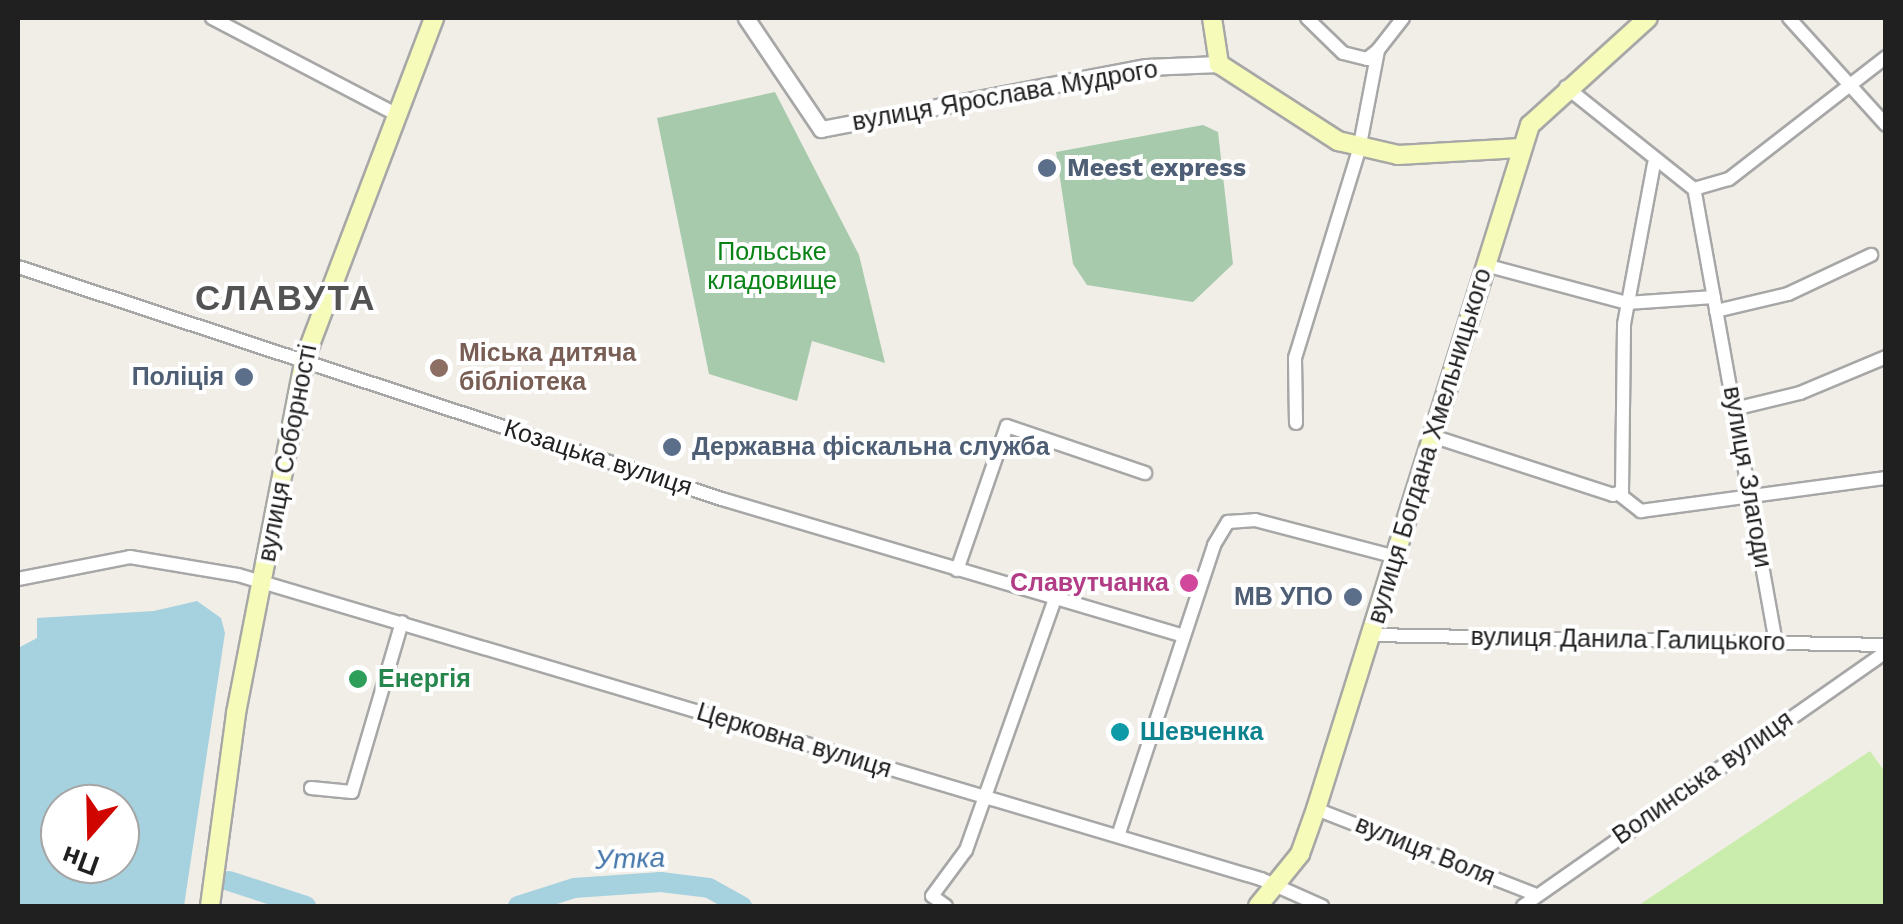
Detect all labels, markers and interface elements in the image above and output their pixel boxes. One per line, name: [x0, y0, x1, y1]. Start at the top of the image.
street label: вулиця Ярослава Мудрого: [850, 54, 1160, 138]
place label: Meest express: [1067, 153, 1246, 183]
marker: Meest express: [1036, 157, 1058, 179]
park label: Польське кладовище: [707, 238, 837, 297]
street label: вулиця Богдана Хмельницького: [1362, 265, 1498, 627]
district label: СЛАВУТА: [195, 277, 377, 319]
place label: Міська дитяча бібліотека: [459, 339, 636, 398]
street label: вулиця Соборності: [252, 342, 324, 564]
marker: Міська дитяча бібліотека: [428, 357, 450, 379]
place label: Поліція: [132, 362, 224, 392]
marker: Поліція: [233, 366, 255, 388]
street label: вулиця Злагоди: [1716, 384, 1778, 570]
street label: Козацька вулиця: [500, 413, 696, 503]
place label: Державна фіскальна служба: [692, 432, 1050, 462]
marker: Державна фіскальна служба: [661, 436, 683, 458]
place label: Славутчанка: [1010, 568, 1169, 598]
marker: Славутчанка: [1178, 572, 1200, 594]
place label: МВ УПО: [1234, 582, 1333, 612]
marker: МВ УПО: [1342, 586, 1364, 608]
street label: вулиця Данила Галицького: [1470, 622, 1786, 658]
place label: Енергія: [378, 664, 471, 694]
marker: Енергія: [347, 668, 369, 690]
street label: Церковна вулиця: [693, 697, 895, 785]
street label: Волинська вулиця: [1607, 705, 1799, 851]
place label: Шевченка: [1140, 717, 1263, 747]
marker: Шевченка: [1109, 721, 1131, 743]
north arrow: [40, 784, 140, 884]
street label: вулиця Воля: [1351, 809, 1499, 893]
text: Пн: [57, 839, 103, 883]
water label: Утка: [594, 841, 666, 877]

